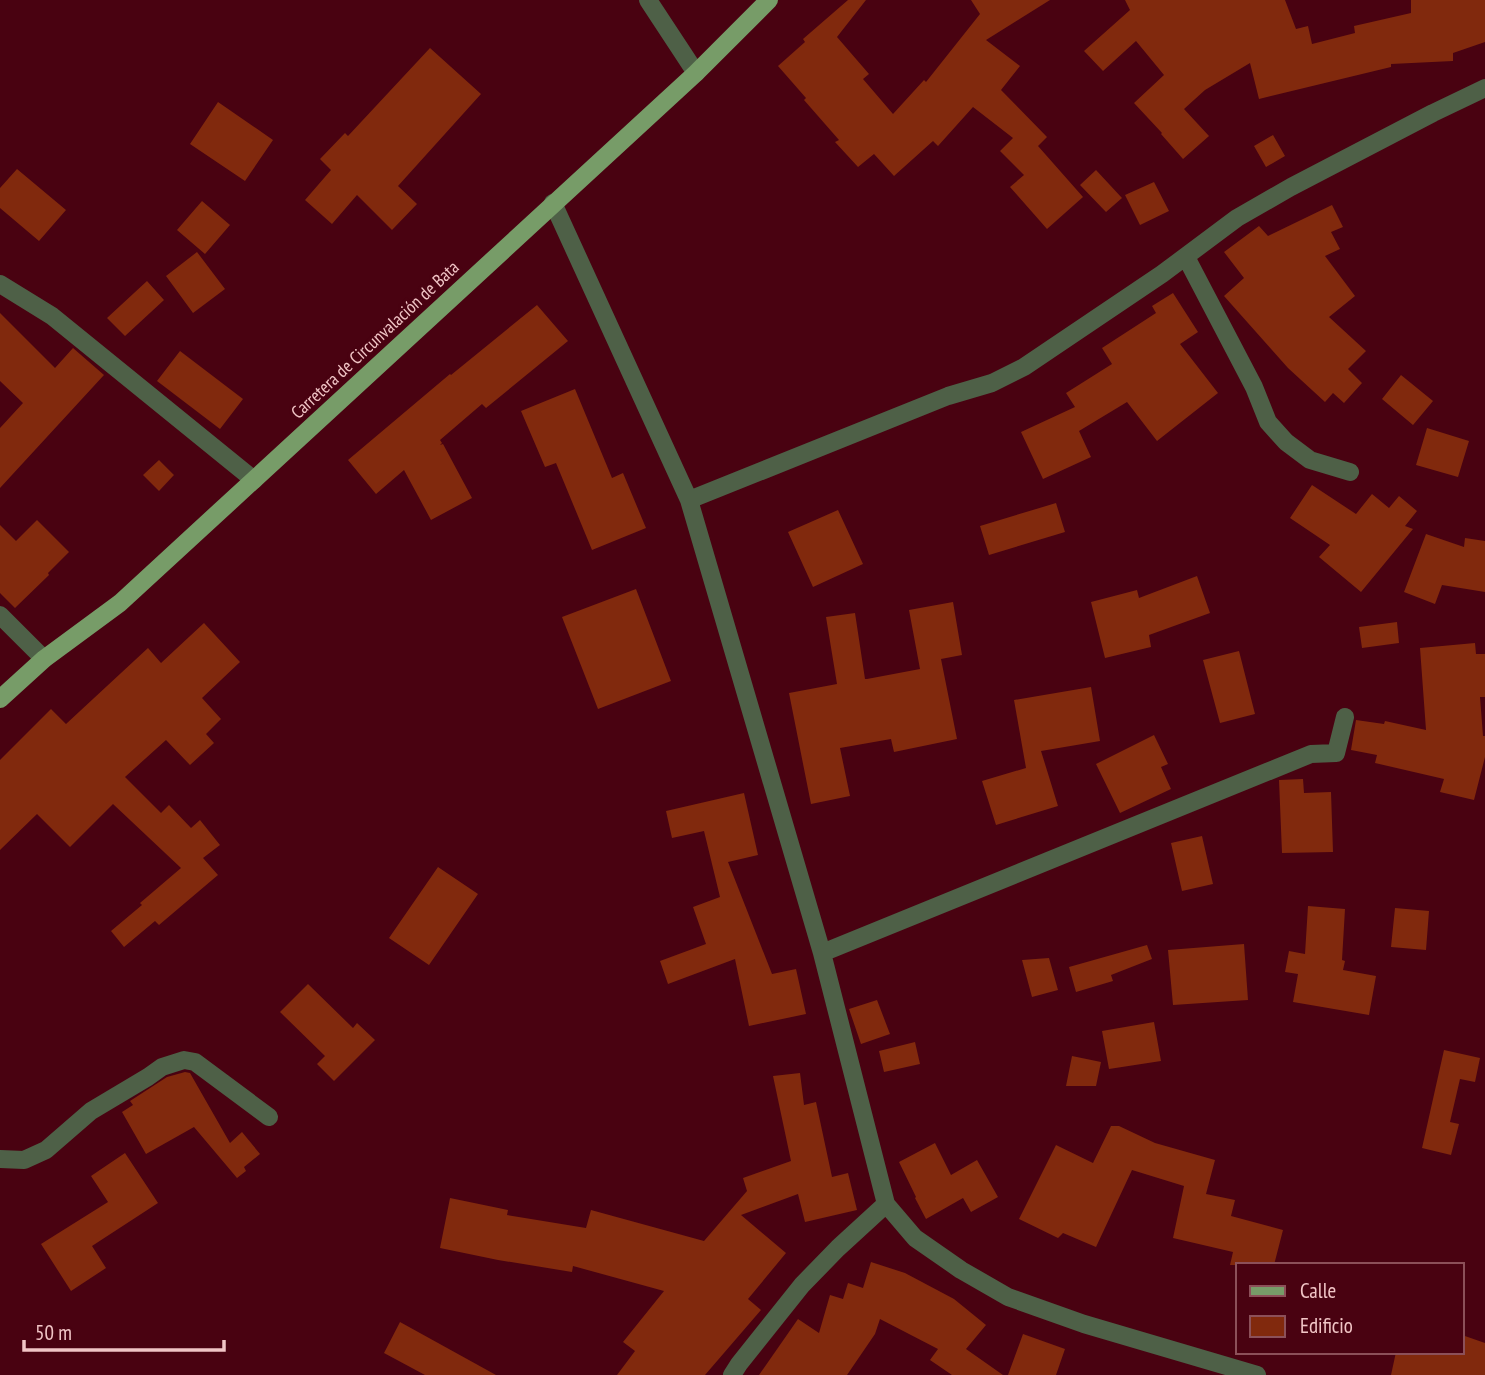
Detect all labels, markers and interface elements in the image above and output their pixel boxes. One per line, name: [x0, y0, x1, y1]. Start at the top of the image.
street label: Carretera de Circunvalación de Bata: [286, 256, 463, 423]
legend: [1236, 1263, 1464, 1354]
text: Calle: [1300, 1277, 1336, 1304]
scale bar: [24, 1308, 224, 1352]
text: Edificio: [1300, 1312, 1353, 1339]
text: 50 m: [35, 1319, 72, 1346]

